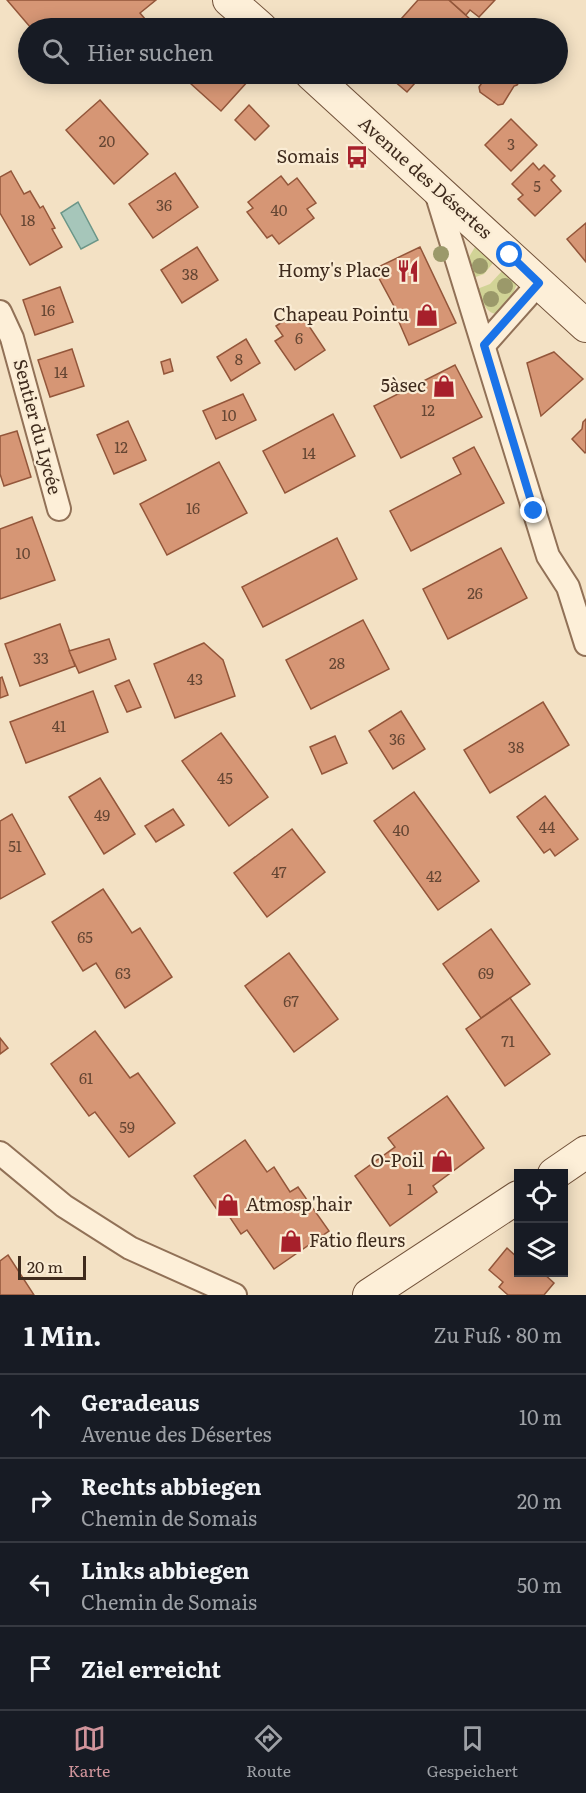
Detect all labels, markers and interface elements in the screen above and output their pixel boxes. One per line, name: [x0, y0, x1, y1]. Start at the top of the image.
search box: [18, 18, 568, 84]
icon: search: [39, 35, 72, 68]
text: Hier suchen: [87, 35, 214, 68]
street label: Avenue des Désertes: [353, 109, 499, 244]
house number: 20: [99, 129, 115, 152]
house number: 3: [507, 132, 515, 155]
place label: Somais: [277, 142, 339, 169]
bus stop icon: Somais: [344, 144, 370, 170]
house number: 5: [533, 174, 541, 197]
house number: 36: [156, 193, 172, 216]
house number: 40: [271, 198, 288, 221]
house number: 18: [21, 208, 35, 231]
route start: [496, 241, 522, 267]
place label: Homy's Place: [278, 256, 390, 283]
restaurant icon: Homy's Place: [395, 258, 421, 284]
house number: 38: [182, 262, 198, 285]
house number: 16: [41, 298, 55, 321]
place label: Chapeau Pointu: [273, 300, 409, 327]
shop icon: Chapeau Pointu: [414, 302, 440, 328]
house number: 6: [295, 326, 303, 349]
house number: 8: [235, 347, 243, 370]
street label: Sentier du Lycée: [7, 356, 70, 497]
house number: 14: [54, 360, 68, 383]
place label: 5àsec: [381, 371, 426, 398]
shop icon: 5àsec: [431, 373, 457, 399]
house number: 12: [421, 398, 435, 421]
house number: 10: [222, 403, 237, 426]
house number: 12: [114, 435, 128, 458]
house number: 14: [302, 441, 316, 464]
house number: 16: [186, 496, 200, 519]
route end: [520, 497, 546, 523]
house number: 10: [16, 541, 31, 564]
house number: 26: [467, 581, 483, 604]
house number: 33: [33, 646, 49, 669]
house number: 28: [329, 651, 345, 674]
house number: 43: [187, 667, 203, 690]
house number: 41: [52, 714, 66, 737]
house number: 36: [389, 727, 405, 750]
house number: 38: [508, 735, 524, 758]
house number: 45: [217, 766, 233, 789]
house number: 49: [94, 803, 110, 826]
house number: 44: [539, 815, 555, 838]
house number: 40: [393, 818, 410, 841]
house number: 51: [8, 834, 22, 857]
house number: 47: [271, 860, 287, 883]
house number: 42: [426, 864, 442, 887]
house number: 65: [77, 925, 93, 948]
house number: 63: [115, 961, 131, 984]
house number: 69: [478, 961, 494, 984]
house number: 67: [283, 989, 299, 1012]
house number: 71: [501, 1029, 515, 1052]
house number: 61: [79, 1066, 93, 1089]
house number: 59: [119, 1115, 135, 1138]
place label: O-Poil: [371, 1146, 424, 1173]
shop icon: O-Poil: [429, 1148, 455, 1174]
map controls: [514, 1169, 568, 1277]
button: locate: [514, 1169, 568, 1223]
house number: 1: [407, 1177, 413, 1200]
place label: Atmosp'hair: [246, 1190, 352, 1217]
shop icon: Atmosp'hair: [215, 1192, 241, 1218]
button: layers: [514, 1223, 568, 1277]
place label: Fatio fleurs: [309, 1226, 405, 1253]
shop icon: Fatio fleurs: [278, 1228, 304, 1254]
scale bar: [18, 1253, 86, 1280]
text: 20 m: [27, 1254, 63, 1278]
text: 1 Min.: [24, 1315, 102, 1354]
text: Zu Fuß · 80 m: [434, 1319, 562, 1349]
text: Geradeaus: [81, 1385, 199, 1418]
icon: ahead: [24, 1400, 57, 1433]
text: 10 m: [519, 1401, 562, 1431]
text: Avenue des Désertes: [81, 1418, 272, 1448]
text: Rechts abbiegen: [81, 1469, 261, 1502]
icon: right: [24, 1484, 57, 1517]
text: 20 m: [517, 1485, 562, 1515]
text: Chemin de Somais: [81, 1502, 257, 1532]
text: Links abbiegen: [81, 1553, 250, 1586]
icon: left: [24, 1568, 57, 1601]
text: 50 m: [517, 1569, 562, 1599]
text: Chemin de Somais: [81, 1586, 257, 1616]
icon: arrive: [24, 1652, 57, 1685]
text: Ziel erreicht: [81, 1652, 221, 1685]
tab: Karte: [68, 1722, 110, 1782]
tab: Route: [246, 1722, 291, 1782]
tab: Gespeichert: [427, 1722, 518, 1782]

